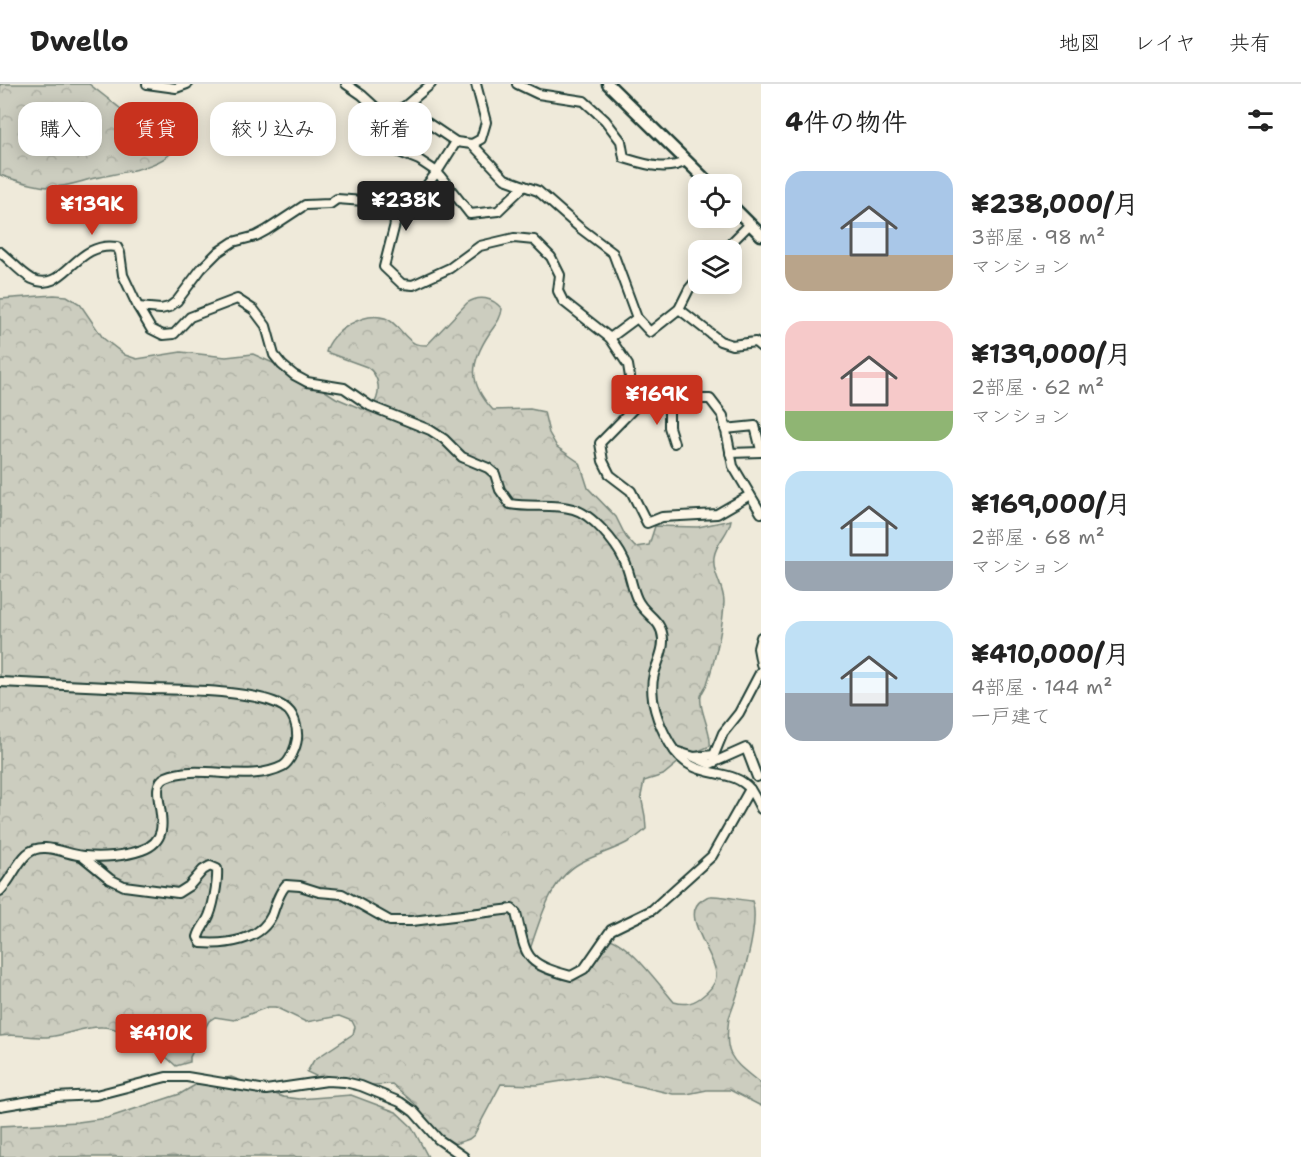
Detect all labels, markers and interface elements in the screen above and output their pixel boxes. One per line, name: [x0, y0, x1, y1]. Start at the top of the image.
text: Dwello: [30, 22, 129, 60]
text: 地図: [1059, 29, 1101, 57]
text: レイヤ: [1134, 29, 1196, 57]
text: 共有: [1229, 29, 1271, 57]
chip: 購入: [18, 102, 102, 156]
chip: 賃貸: [114, 102, 198, 156]
chip: 絞り込み: [210, 102, 336, 156]
chip: 新着: [348, 102, 432, 156]
text: 4件の物件: [785, 104, 907, 139]
icon: filters: [1244, 104, 1277, 137]
map controls: [688, 174, 742, 294]
button: locate: [688, 174, 742, 228]
pin: ¥238K: [364, 181, 448, 232]
pin: ¥139K: [50, 185, 134, 236]
text: ¥238,000/月: [971, 186, 1139, 221]
text: ¥238K: [371, 187, 441, 213]
text: ¥139K: [60, 191, 124, 217]
icon: home: [833, 195, 905, 267]
text: 3部屋 · 98 m²: [971, 224, 1105, 250]
button: layers: [688, 240, 742, 294]
text: マンション: [971, 253, 1070, 279]
text: ¥139,000/月: [971, 336, 1132, 371]
icon: home: [833, 345, 905, 417]
text: 2部屋 · 62 m²: [971, 374, 1104, 400]
pin: ¥169K: [615, 375, 699, 426]
text: ¥169K: [625, 381, 689, 407]
text: マンション: [971, 403, 1070, 429]
text: ¥169,000/月: [971, 486, 1131, 521]
icon: home: [833, 495, 905, 567]
text: 2部屋 · 68 m²: [971, 524, 1105, 550]
text: マンション: [971, 553, 1070, 579]
text: ¥410,000/月: [971, 636, 1130, 671]
icon: home: [833, 645, 905, 717]
text: 4部屋 · 144 m²: [971, 674, 1112, 700]
text: 一戸建て: [971, 703, 1051, 729]
pin: ¥410K: [119, 1014, 203, 1065]
text: ¥410K: [130, 1020, 192, 1046]

